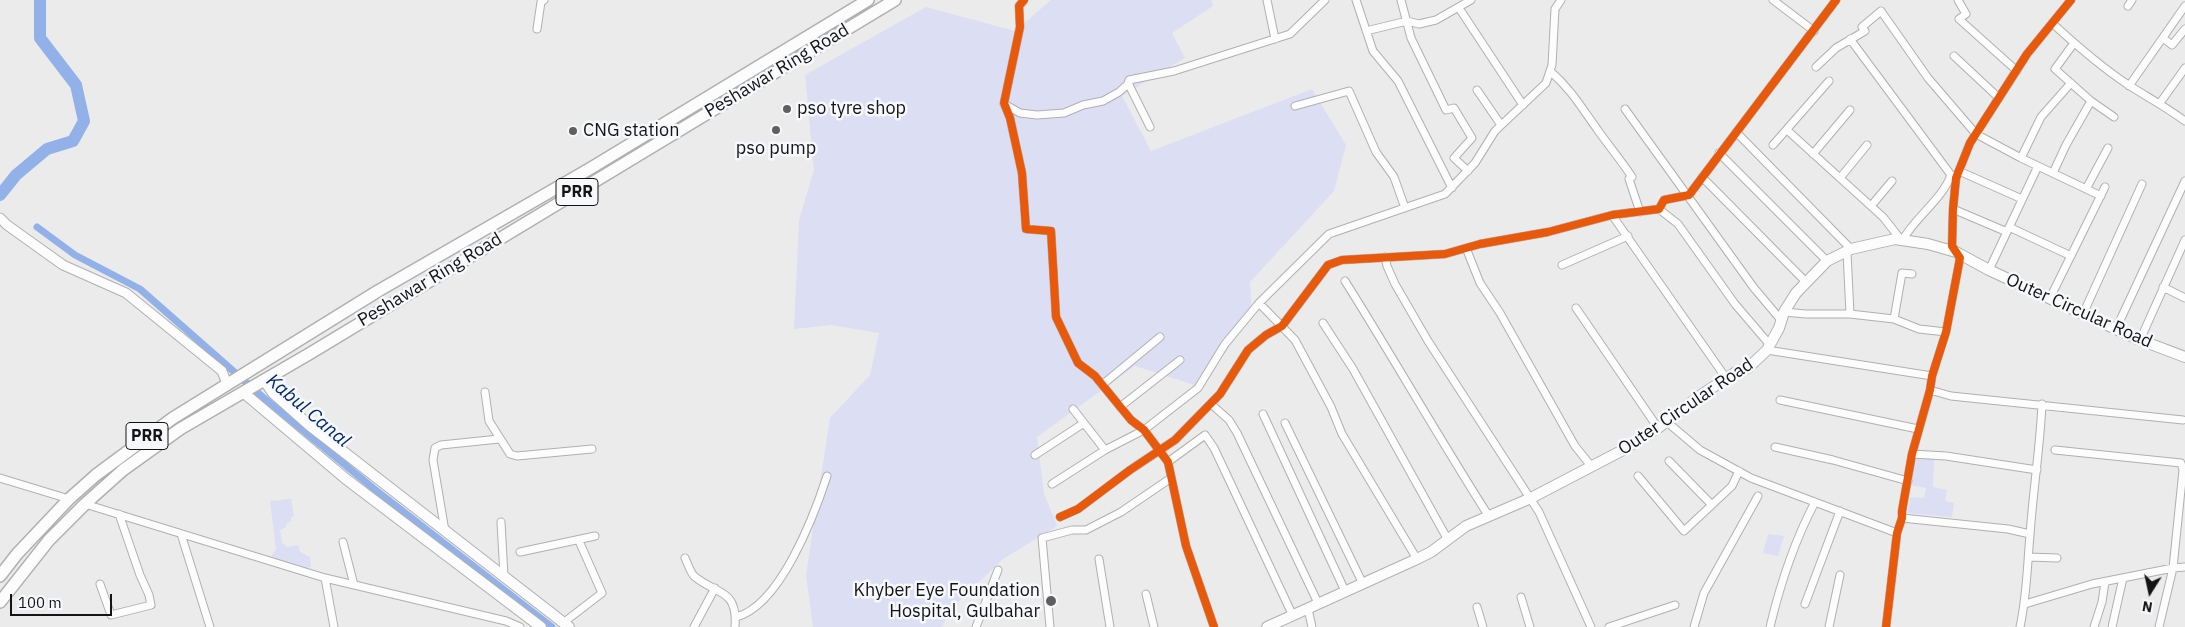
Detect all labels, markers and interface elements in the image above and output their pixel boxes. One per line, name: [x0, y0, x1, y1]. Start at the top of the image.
street label: Peshawar Ring Road: [701, 19, 853, 123]
place label: pso tyre shop: [797, 98, 906, 120]
marker: pso tyre shop: [781, 103, 793, 115]
place label: CNG station: [583, 120, 679, 142]
marker: pso pump: [770, 124, 782, 136]
marker: CNG station: [567, 125, 579, 137]
place label: pso pump: [736, 138, 816, 160]
road number: PRR: [556, 178, 598, 206]
street label: Peshawar Ring Road: [354, 228, 506, 332]
street label: Outer Circular Road: [2002, 269, 2156, 353]
street label: Outer Circular Road: [1614, 354, 1758, 460]
water label: Kabul Canal: [262, 369, 354, 453]
road number: PRR: [126, 422, 168, 450]
north arrow: [2125, 567, 2175, 617]
place label: Khyber Eye Foundation Hospital, Gulbahar: [854, 580, 1040, 622]
scale bar: [12, 584, 115, 616]
text: 100 m: [18, 593, 62, 612]
marker: Khyber Eye Foundation Hospital, Gulbahar: [1044, 594, 1058, 608]
text: N: [2141, 597, 2154, 617]

